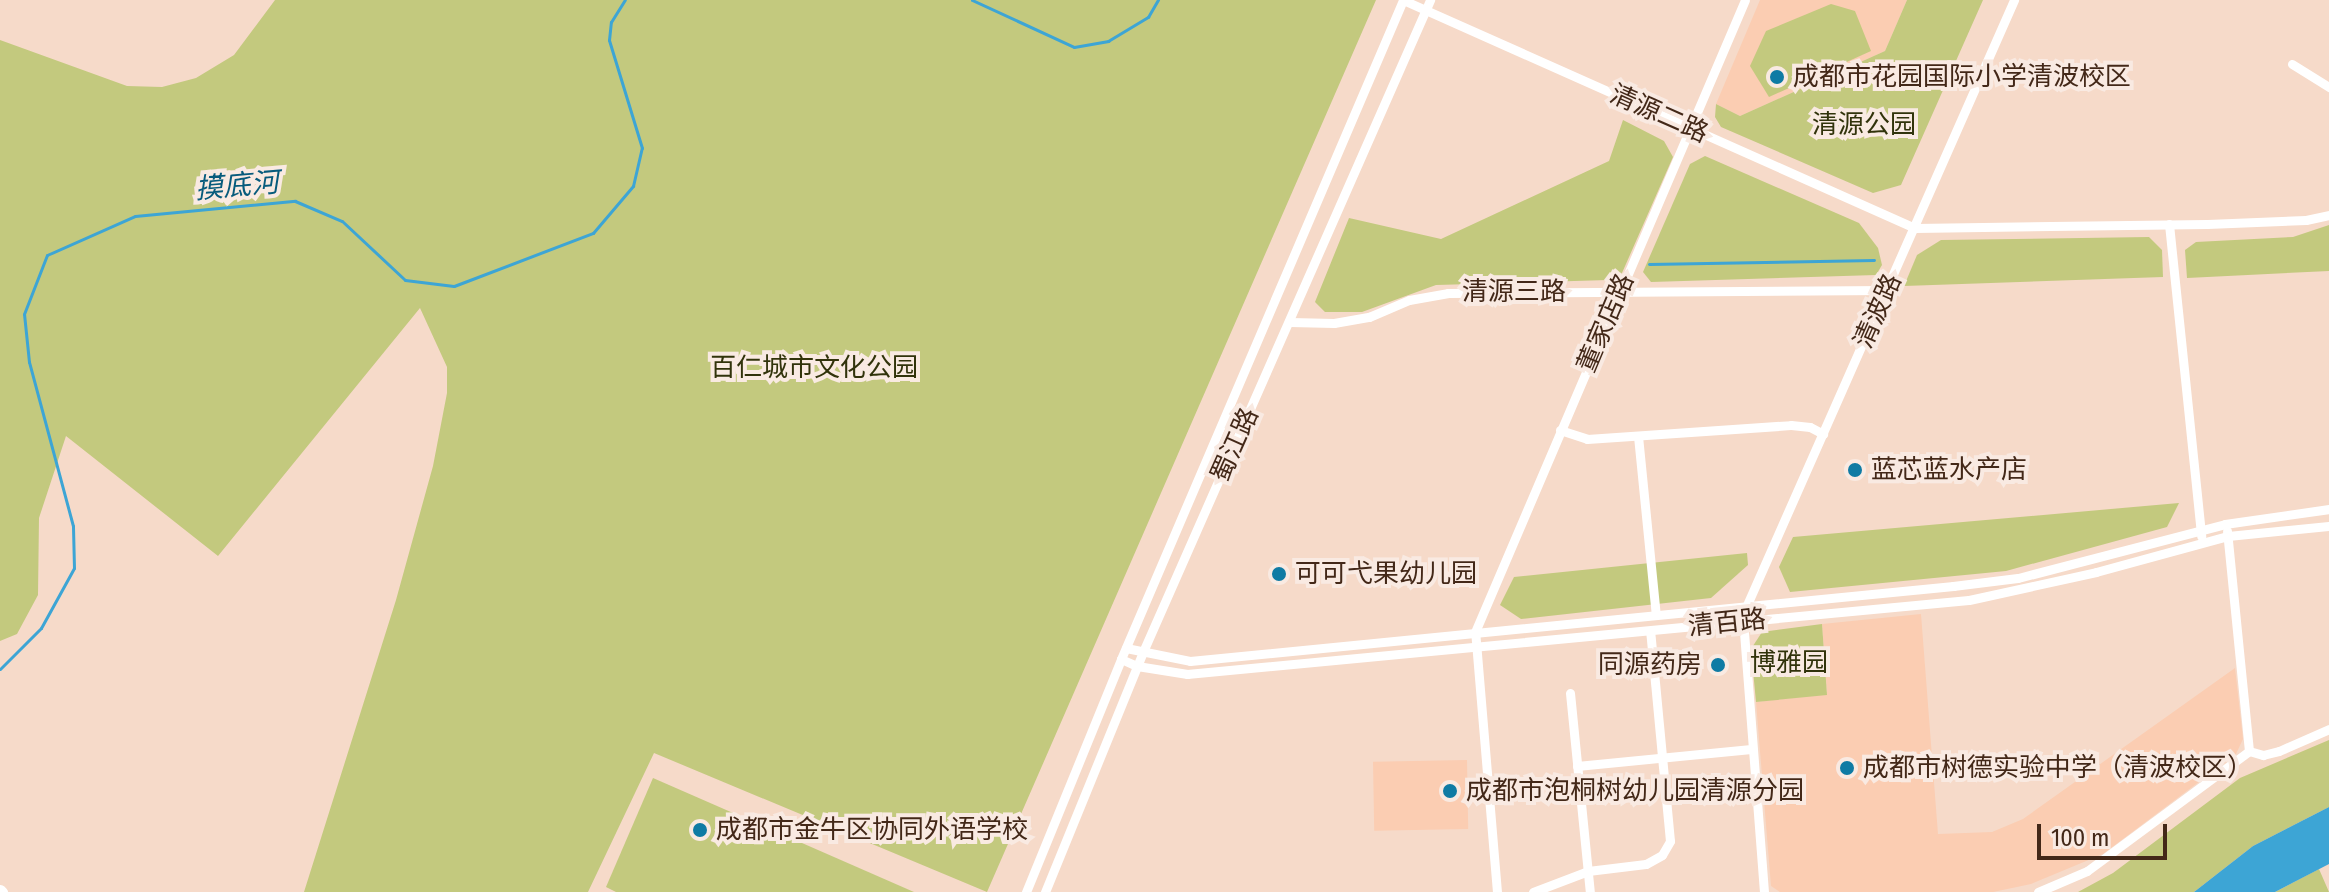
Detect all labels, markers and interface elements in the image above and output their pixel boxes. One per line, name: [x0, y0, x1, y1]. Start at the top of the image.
place label: 成都市花园国际小学清波校区: [1793, 61, 2131, 93]
marker: 成都市花园国际小学清波校区: [1768, 68, 1786, 86]
street label: 清源二路: [1605, 79, 1713, 149]
park label: 清源公园: [1812, 109, 1916, 141]
water label: 摸底河: [194, 166, 280, 206]
street label: 董家店路: [1571, 269, 1641, 377]
street label: 清波路: [1848, 269, 1908, 353]
street label: 清源三路: [1462, 276, 1566, 308]
park label: 百仁城市文化公园: [710, 352, 918, 384]
street label: 蜀江路: [1205, 403, 1265, 487]
place label: 蓝芯蓝水产店: [1871, 454, 2027, 486]
marker: 蓝芯蓝水产店: [1846, 461, 1864, 479]
place label: 可可弋果幼儿园: [1295, 558, 1477, 590]
marker: 可可弋果幼儿园: [1270, 565, 1288, 583]
street label: 清百路: [1687, 603, 1767, 643]
park label: 博雅园: [1750, 647, 1828, 679]
place label: 同源药房: [1598, 649, 1702, 681]
marker: 同源药房: [1709, 656, 1727, 674]
place label: 成都市树德实验中学（清波校区）: [1863, 752, 2253, 784]
marker: 成都市树德实验中学（清波校区）: [1838, 759, 1856, 777]
place label: 成都市泡桐树幼儿园清源分园: [1466, 775, 1804, 807]
marker: 成都市泡桐树幼儿园清源分园: [1441, 782, 1459, 800]
scale bar: [2041, 808, 2171, 858]
place label: 成都市金牛区协同外语学校: [716, 814, 1028, 846]
marker: 成都市金牛区协同外语学校: [691, 821, 709, 839]
text: 100 m: [2051, 824, 2109, 852]

